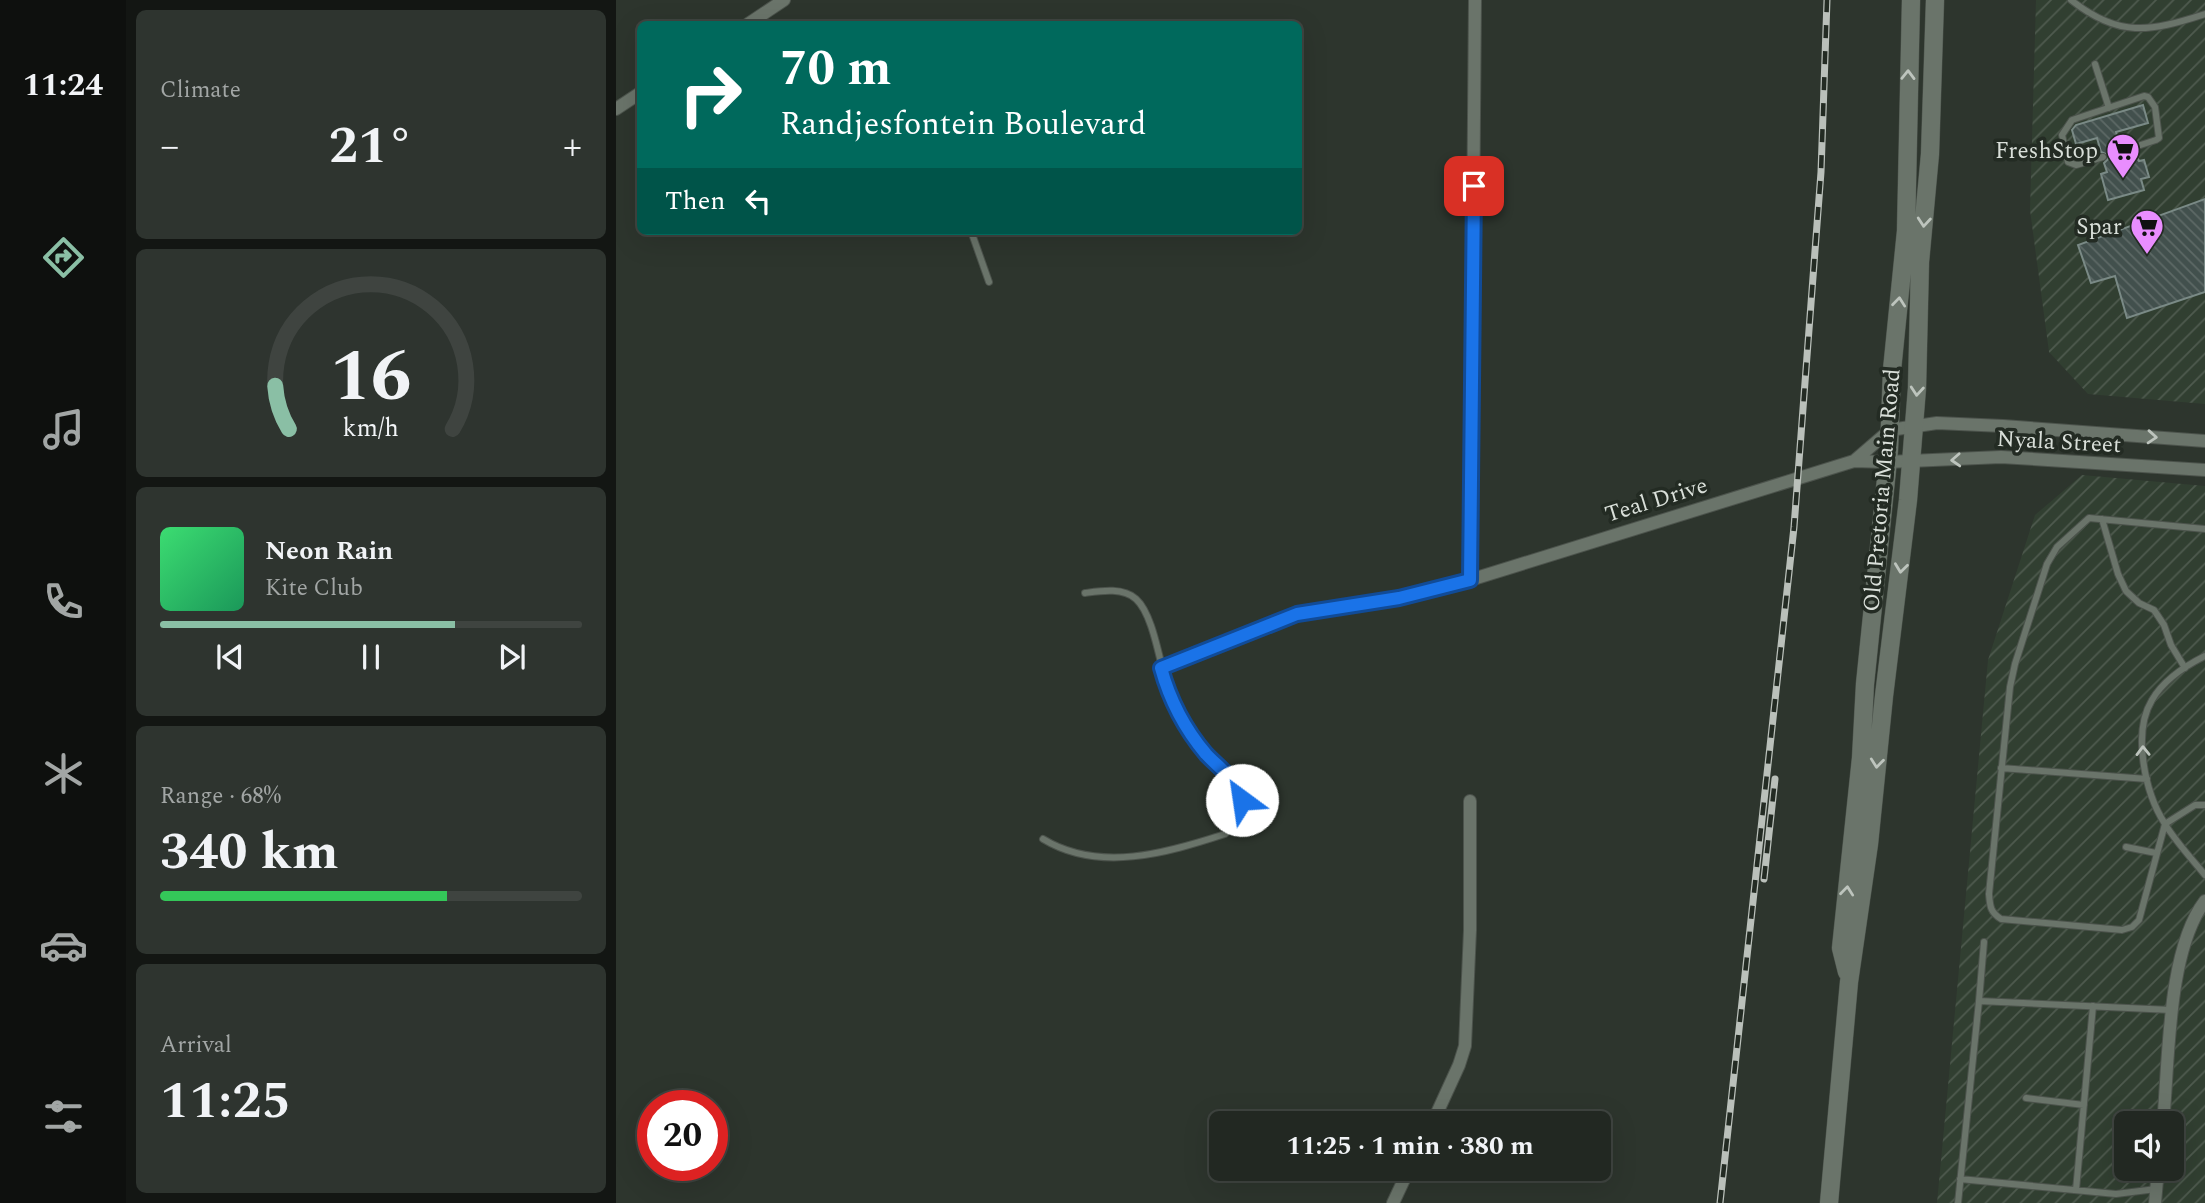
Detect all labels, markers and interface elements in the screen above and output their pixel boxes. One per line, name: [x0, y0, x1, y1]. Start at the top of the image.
text: 70 m: [780, 32, 891, 107]
icon: right: [665, 49, 756, 140]
text: 11:24: [23, 61, 103, 110]
one-way arrow: [1900, 69, 1916, 80]
text: Climate: [160, 73, 241, 108]
text: Randjesfontein Boulevard: [780, 100, 1146, 149]
text: 21°: [329, 107, 413, 186]
text: −: [160, 118, 179, 176]
text: +: [563, 118, 582, 176]
supermarket icon: FreshStop: [2104, 131, 2142, 180]
place label: FreshStop: [1995, 134, 2098, 169]
pin: [1444, 156, 1504, 216]
icon: arrive: [1455, 167, 1493, 205]
text: Then: [665, 181, 725, 221]
icon: left: [739, 182, 777, 220]
supermarket icon: Spar: [2128, 207, 2166, 256]
place label: Spar: [2076, 210, 2122, 245]
one-way arrow: [1917, 217, 1932, 228]
icon: directions: [39, 233, 88, 282]
one-way arrow: [1892, 296, 1907, 308]
text: 16: [330, 322, 412, 433]
street label: Old Pretoria Main Road: [1854, 367, 1911, 613]
one-way arrow: [1910, 385, 1925, 396]
icon: music: [39, 405, 88, 454]
text: km/h: [343, 410, 399, 448]
street label: Nyala Street: [1996, 422, 2122, 463]
one-way arrow: [2147, 429, 2158, 444]
one-way arrow: [1950, 452, 1961, 467]
street label: Teal Drive: [1601, 468, 1712, 533]
text: Neon Rain: [265, 531, 393, 571]
one-way arrow: [1893, 562, 1908, 574]
text: Kite Club: [265, 571, 363, 606]
icon: phone: [39, 577, 88, 626]
icon: previous: [211, 638, 249, 676]
icon: pause: [352, 638, 390, 676]
icon: next: [493, 638, 531, 676]
one-way arrow: [2135, 745, 2151, 756]
icon: climate: [39, 749, 88, 798]
one-way arrow: [1870, 758, 1885, 769]
position arrow: [1205, 763, 1279, 837]
text: Range · 68%: [160, 779, 281, 814]
text: 340 km: [160, 813, 339, 892]
one-way arrow: [1840, 885, 1855, 897]
icon: car: [39, 921, 88, 970]
text: Arrival: [160, 1028, 232, 1063]
text: 11:25: [160, 1062, 291, 1141]
speed limit sign: 20: [637, 1090, 728, 1181]
icon: filters: [39, 1092, 88, 1141]
map controls: [2114, 1111, 2184, 1181]
button: sound: [2114, 1111, 2184, 1181]
text: 11:25 · 1 min · 380 m: [1286, 1126, 1534, 1166]

